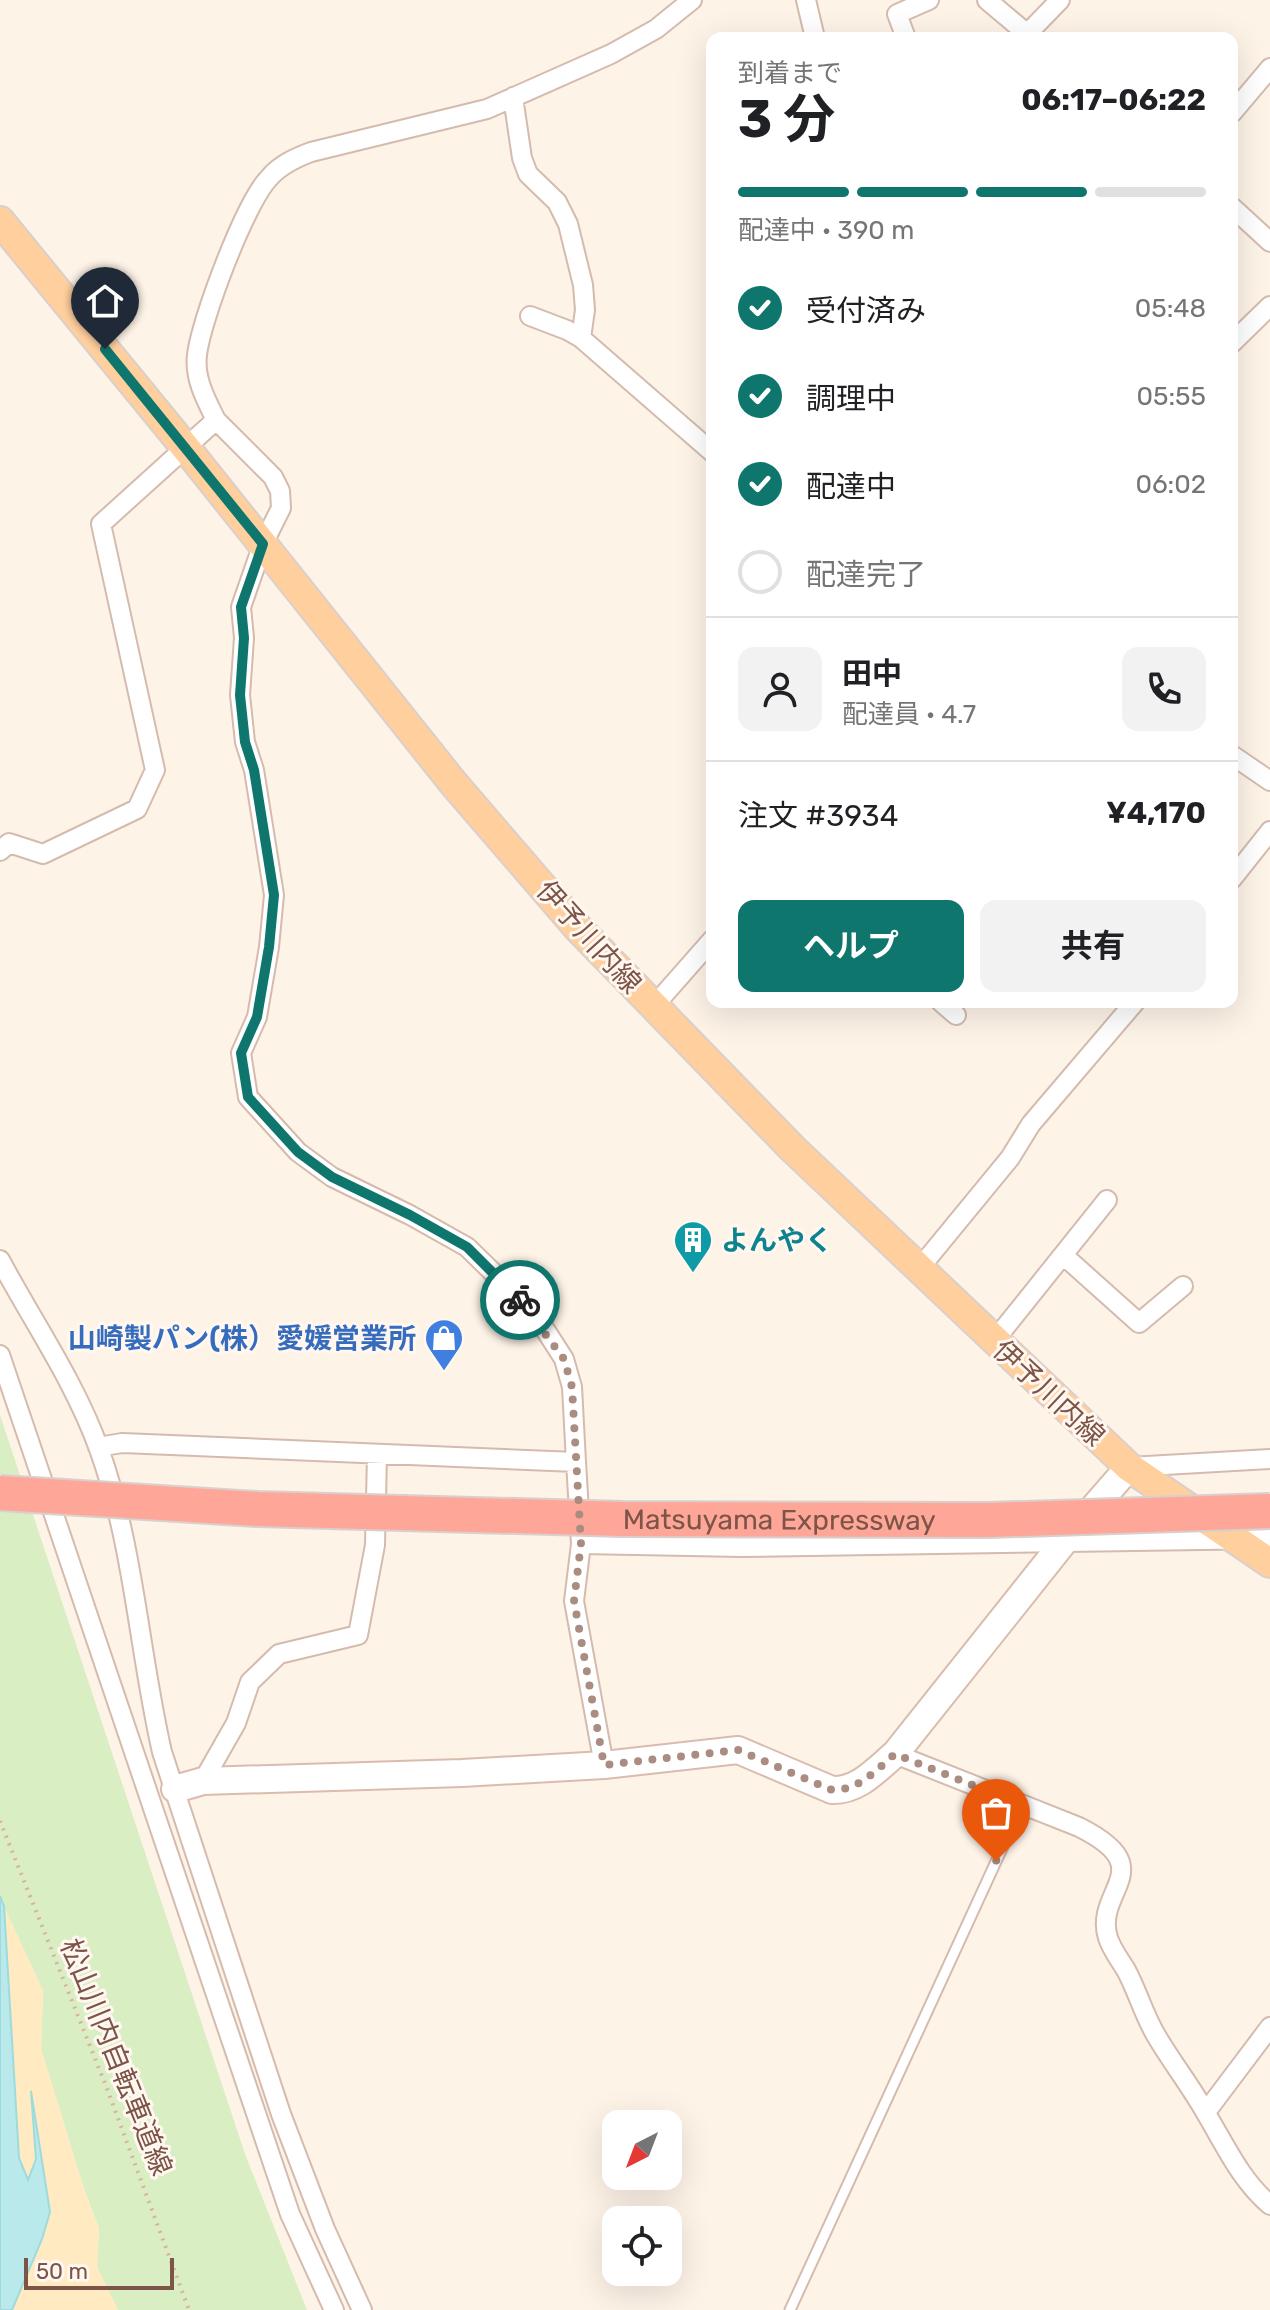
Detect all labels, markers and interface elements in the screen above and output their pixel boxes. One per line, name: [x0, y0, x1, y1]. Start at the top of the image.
text: 到着まで: [738, 58, 842, 89]
text: 06:17–06:22: [1021, 82, 1206, 118]
text: 3 分: [738, 88, 835, 150]
text: 配達中 · 390 m: [738, 215, 914, 246]
pin: [71, 267, 139, 349]
icon: home: [83, 279, 127, 323]
icon: check: [738, 286, 782, 330]
text: 受付済み: [806, 293, 926, 329]
text: 05:48: [1135, 293, 1206, 324]
icon: check: [738, 374, 782, 418]
text: 調理中: [806, 381, 896, 417]
text: 05:55: [1137, 381, 1206, 412]
icon: check: [738, 462, 782, 506]
text: 配達中: [806, 469, 896, 505]
text: 06:02: [1135, 469, 1206, 500]
text: 配達完了: [806, 557, 926, 593]
button: person: [738, 647, 822, 731]
button: phone: [1122, 647, 1206, 731]
text: 田中: [842, 656, 902, 692]
text: 配達員 · 4.7: [842, 699, 976, 730]
text: ¥4,170: [1106, 795, 1206, 831]
text: 注文 #3934: [738, 798, 898, 834]
street label: 伊予川内線: [530, 874, 648, 1000]
button: ヘルプ: [738, 900, 964, 992]
button: 共有: [980, 900, 1206, 992]
building icon: よんやく: [672, 1219, 714, 1274]
place label: よんやく: [721, 1224, 833, 1257]
courier: [480, 1260, 560, 1340]
icon: bike: [498, 1278, 542, 1322]
shop icon: 山崎製パン(株）愛媛営業所: [423, 1317, 465, 1372]
place label: 山崎製パン(株）愛媛営業所: [68, 1322, 416, 1355]
street label: 伊予川内線: [987, 1333, 1111, 1453]
street label: Matsuyama Expressway: [623, 1502, 936, 1536]
pin: [962, 1779, 1030, 1861]
icon: bag: [974, 1791, 1018, 1835]
street label: 松山川内自転車道線: [53, 1934, 179, 2180]
north arrow: [602, 2110, 682, 2190]
map controls: [602, 2110, 682, 2286]
button: locate: [602, 2206, 682, 2286]
scale bar: [24, 2254, 174, 2290]
text: 50 m: [36, 2258, 88, 2285]

